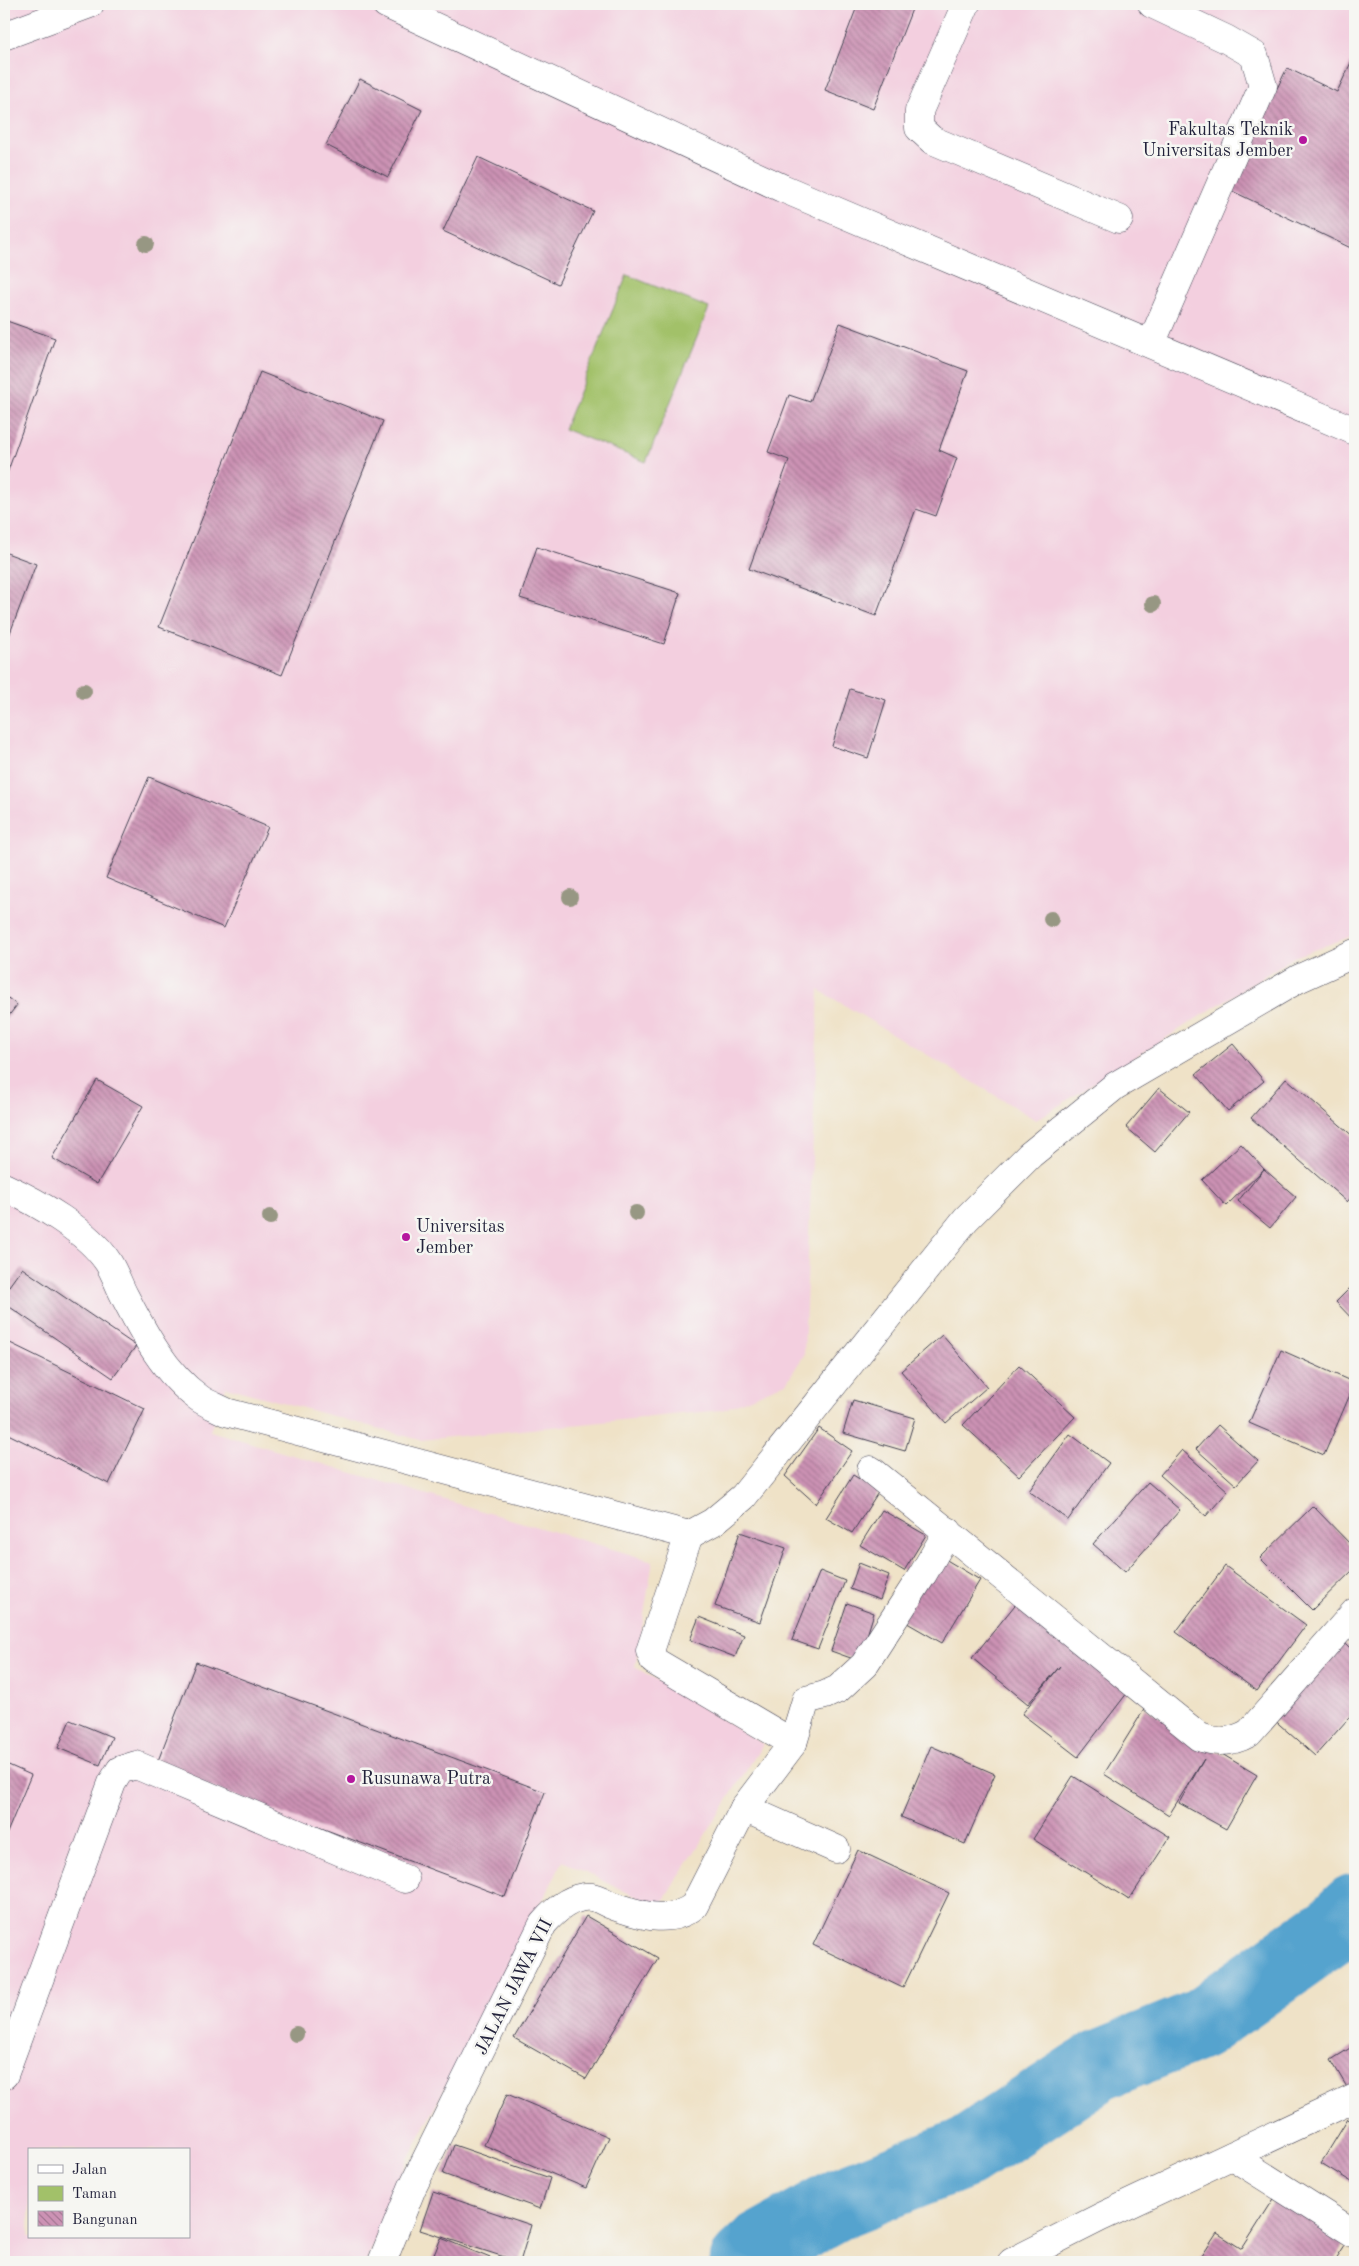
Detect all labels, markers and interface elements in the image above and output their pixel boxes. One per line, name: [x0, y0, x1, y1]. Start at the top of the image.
place label: Fakultas Teknik Universitas Jember: [1142, 121, 1294, 160]
marker: Fakultas Teknik Universitas Jember: [1297, 134, 1309, 146]
place label: Universitas Jember: [416, 1218, 505, 1257]
marker: Universitas Jember: [400, 1231, 412, 1243]
place label: Rusunawa Putra: [361, 1770, 491, 1788]
marker: Rusunawa Putra: [345, 1773, 357, 1785]
street label: JALAN JAWA VII: [472, 1916, 556, 2058]
legend: [28, 2148, 190, 2238]
text: Jalan: [72, 2163, 107, 2178]
text: Taman: [72, 2187, 117, 2202]
text: Bangunan: [72, 2213, 138, 2228]

